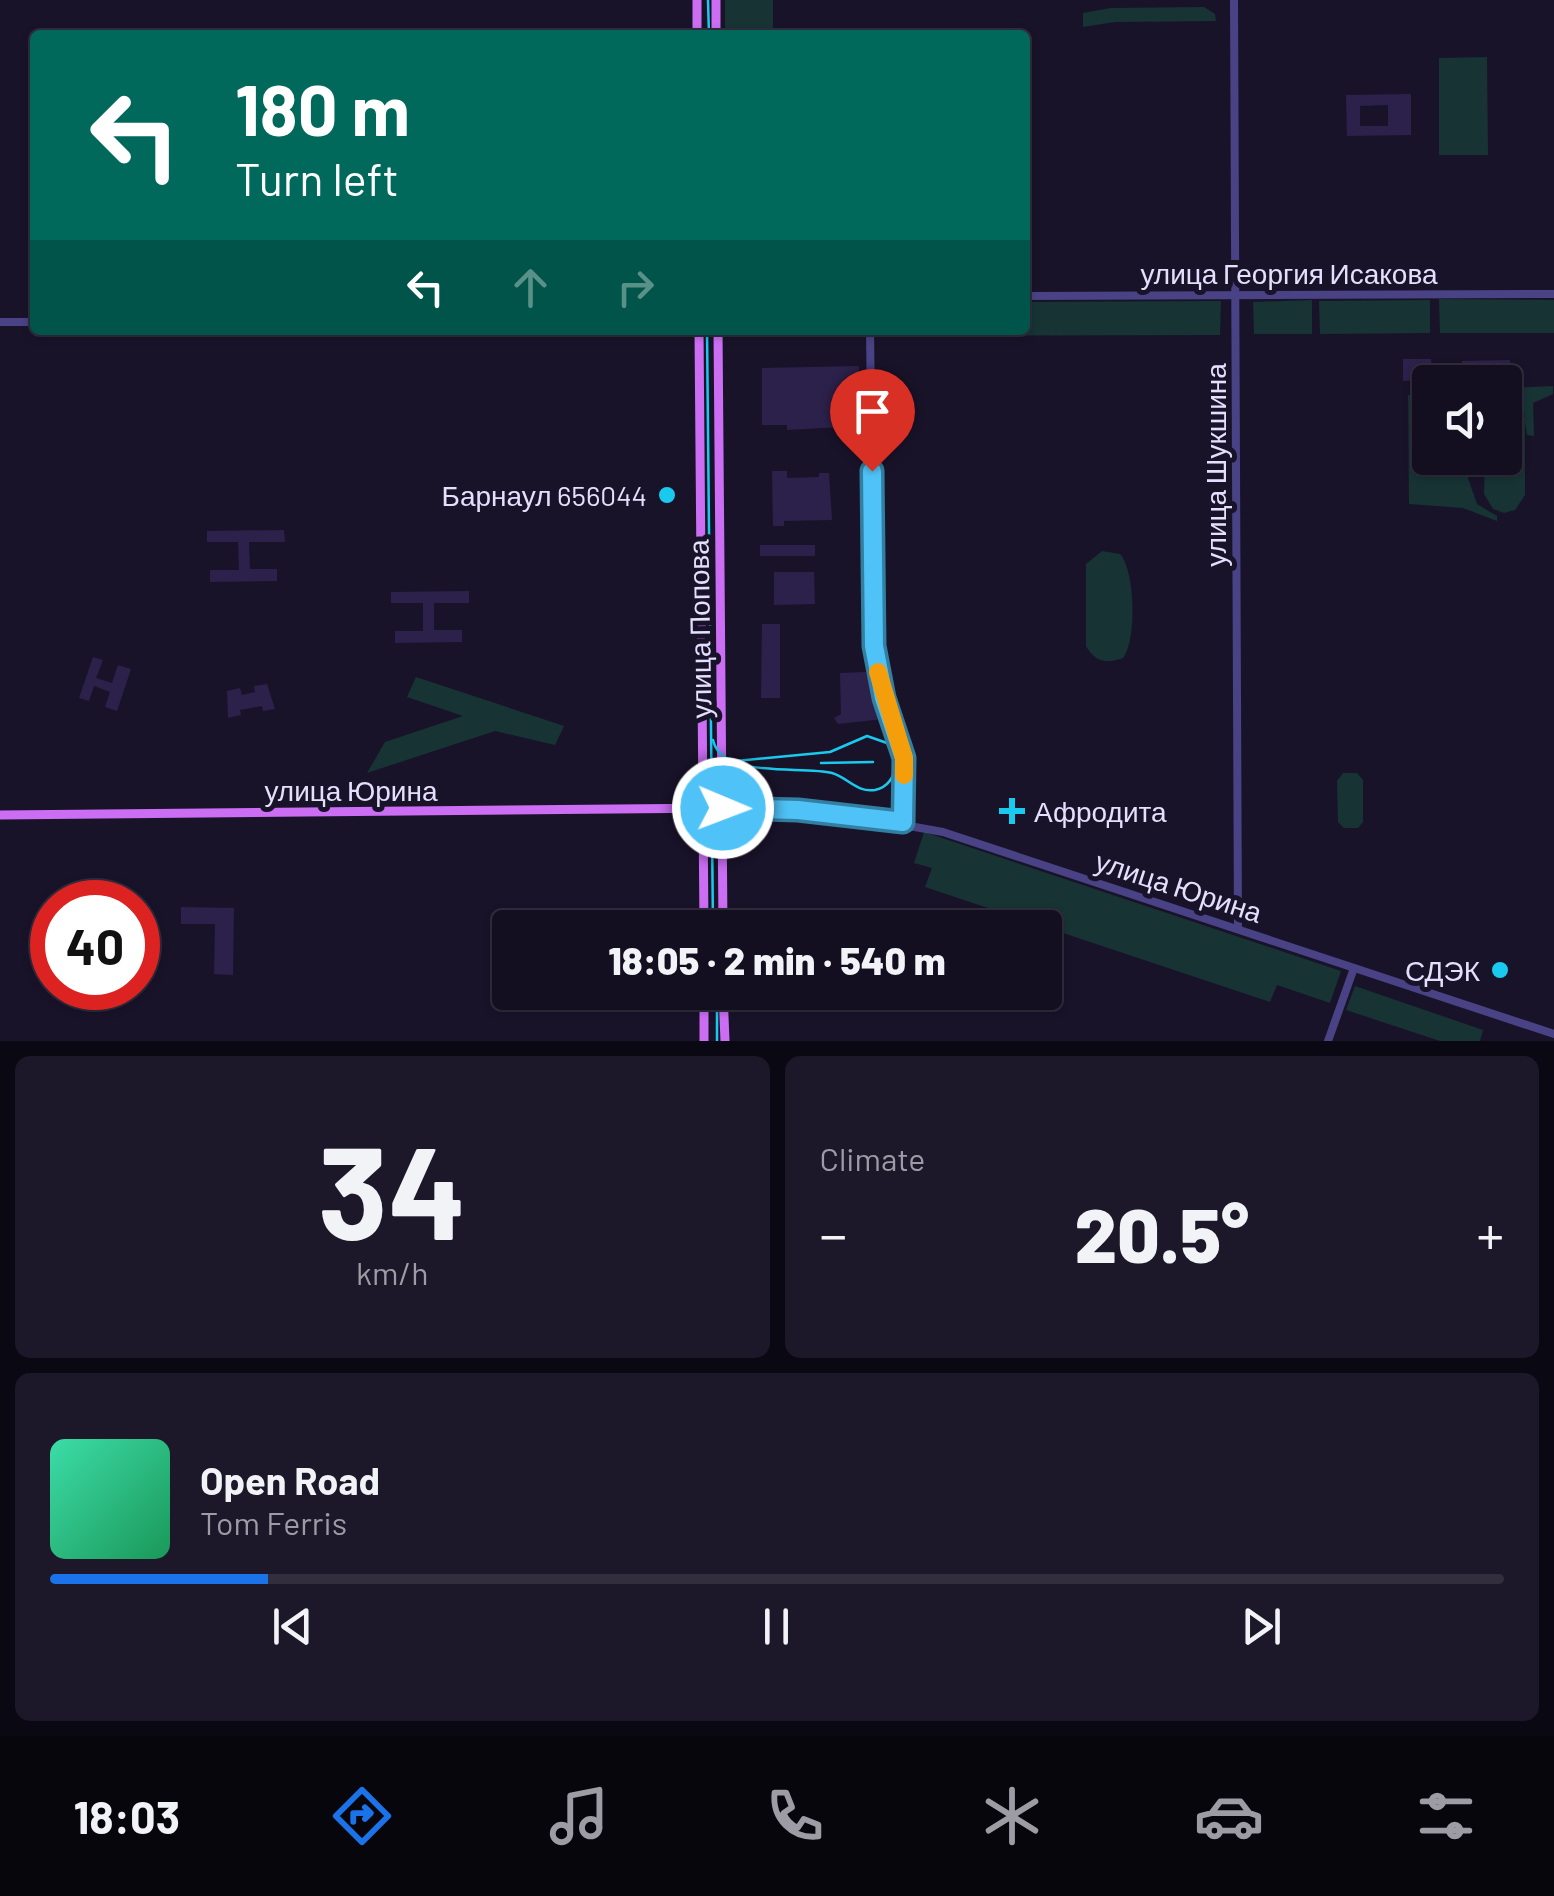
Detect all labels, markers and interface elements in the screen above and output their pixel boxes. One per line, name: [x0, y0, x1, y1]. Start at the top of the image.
text: 180 m: [235, 66, 410, 150]
icon: left: [70, 70, 200, 200]
text: Turn left: [235, 151, 399, 205]
street label: улица Георгия Исакова: [1140, 256, 1438, 290]
icon: left: [398, 260, 453, 315]
icon: ahead: [503, 260, 558, 315]
icon: right: [608, 260, 663, 315]
street label: улица Шукшина: [1198, 363, 1232, 567]
map controls: [1412, 365, 1522, 475]
button: sound: [1412, 365, 1522, 475]
pin: [830, 369, 915, 472]
icon: arrive: [845, 384, 900, 439]
place label: Барнаул 656044: [442, 478, 647, 512]
marker: Барнаул 656044: [656, 484, 678, 506]
street label: улица Попова: [680, 539, 718, 719]
position arrow: [671, 756, 775, 860]
street label: улица Юрина: [264, 773, 438, 807]
place label: Афродита: [1034, 794, 1167, 828]
marker: Афродита: [999, 798, 1025, 824]
street label: улица Юрина: [1091, 843, 1267, 929]
speed limit sign: 40: [30, 880, 160, 1010]
text: 18:05 · 2 min · 540 m: [608, 937, 946, 983]
place label: СДЭК: [1405, 953, 1481, 987]
marker: СДЭК: [1489, 959, 1511, 981]
text: 34: [318, 1110, 467, 1266]
text: Climate: [820, 1139, 925, 1177]
text: 20.5°: [1074, 1188, 1249, 1278]
text: −: [820, 1200, 847, 1266]
text: +: [1476, 1200, 1504, 1266]
text: km/h: [356, 1253, 428, 1291]
text: Open Road: [200, 1457, 380, 1503]
text: Tom Ferris: [200, 1503, 347, 1541]
icon: previous: [265, 1599, 320, 1654]
icon: pause: [749, 1599, 804, 1654]
icon: next: [1234, 1599, 1289, 1654]
icon: directions: [327, 1781, 397, 1851]
icon: music: [544, 1781, 614, 1851]
icon: phone: [760, 1781, 830, 1851]
icon: climate: [977, 1781, 1047, 1851]
icon: car: [1194, 1781, 1264, 1851]
icon: filters: [1411, 1781, 1481, 1851]
text: 18:03: [73, 1789, 180, 1843]

